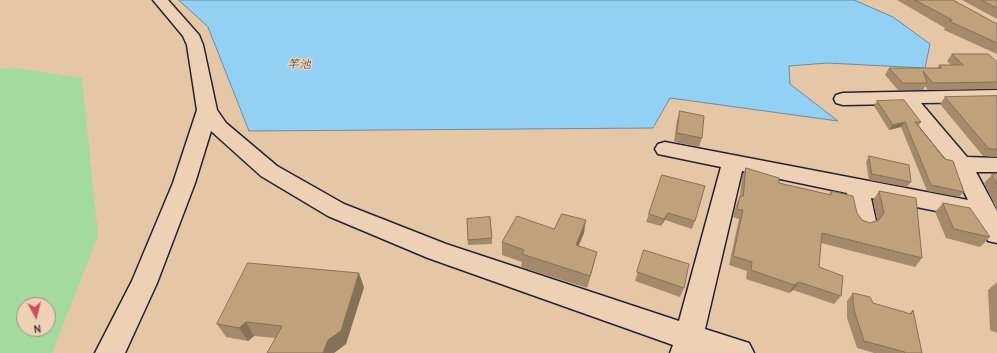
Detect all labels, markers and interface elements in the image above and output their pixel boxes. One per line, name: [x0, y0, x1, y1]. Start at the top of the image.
water label: 竿池: [287, 58, 311, 72]
north arrow: [16, 297, 56, 337]
text: N: [33, 322, 42, 335]

